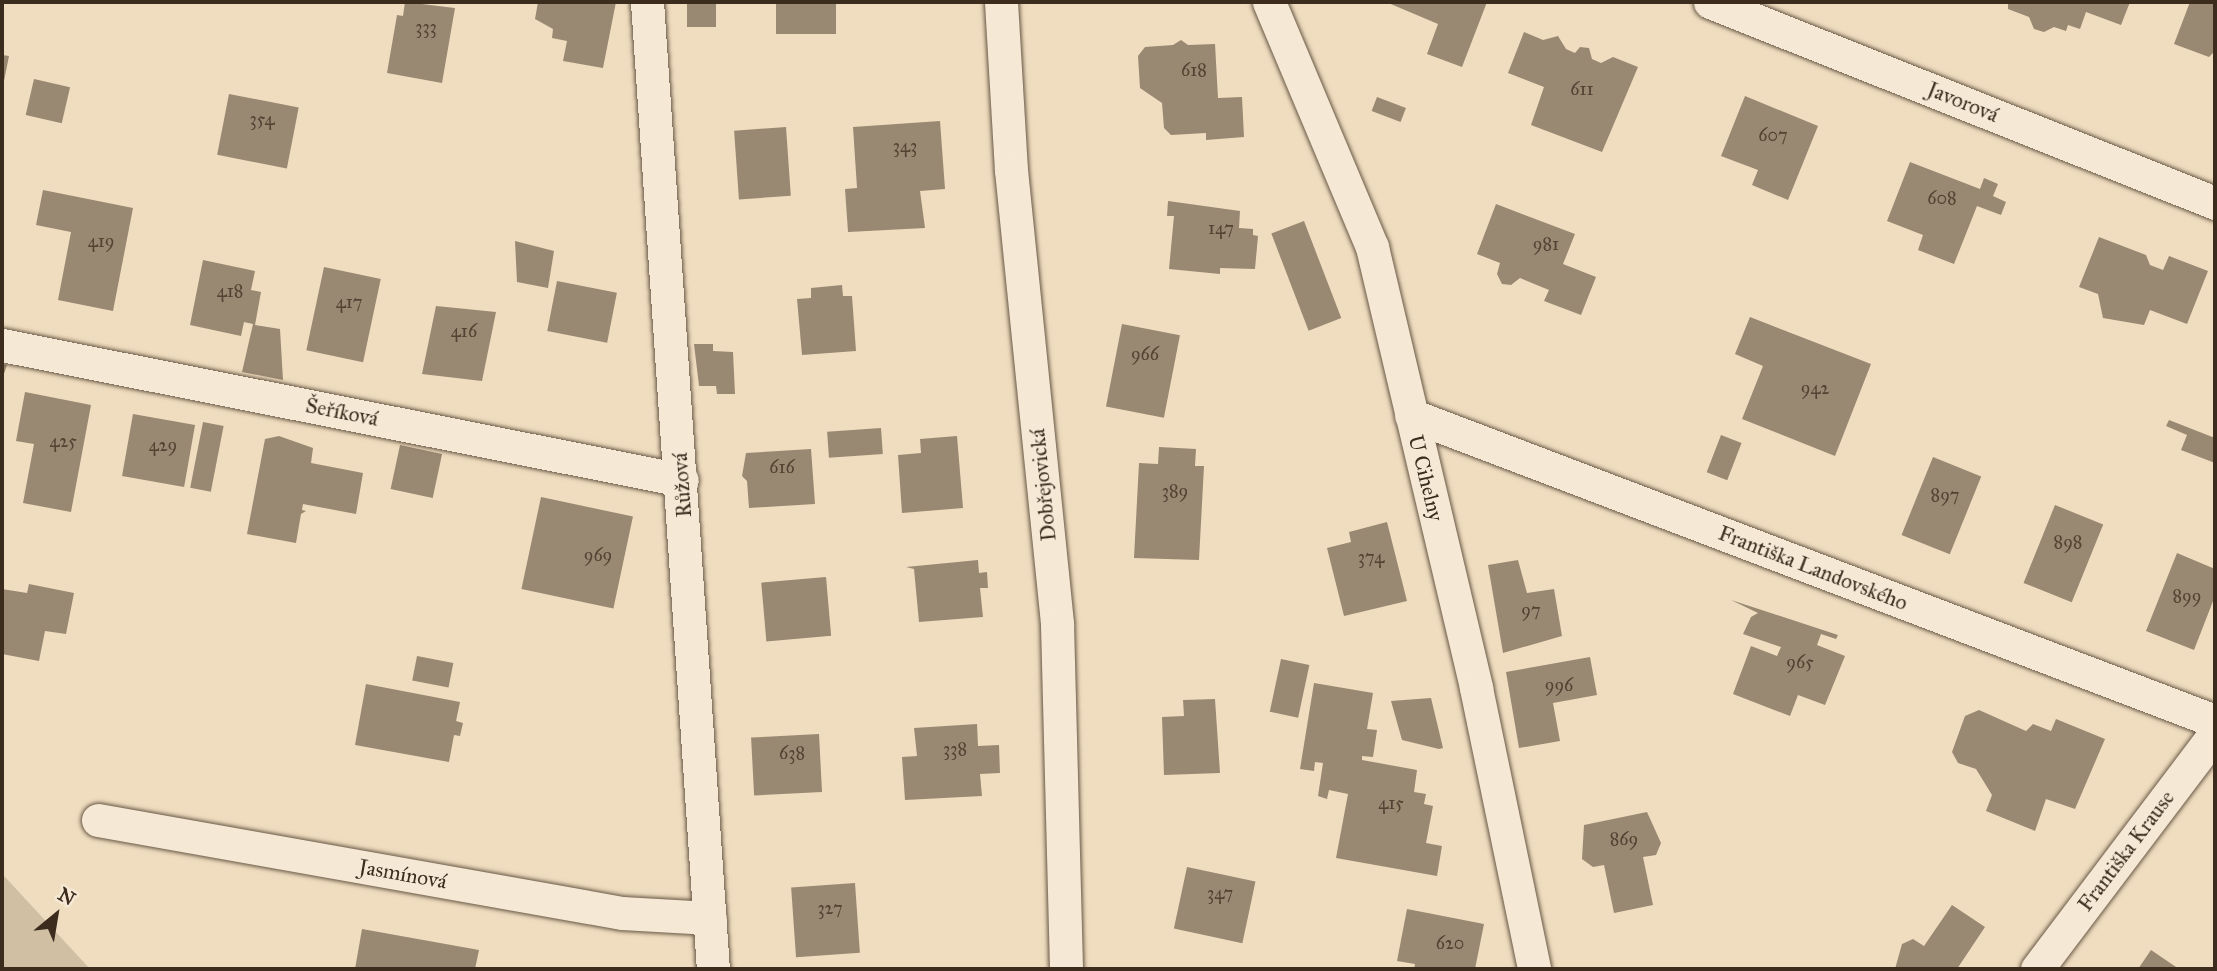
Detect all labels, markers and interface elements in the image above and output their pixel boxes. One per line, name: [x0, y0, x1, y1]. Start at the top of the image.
house number: 333: [415, 16, 437, 38]
house number: 618: [1181, 59, 1207, 81]
street label: Javorová: [1924, 76, 2002, 128]
house number: 611: [1570, 78, 1594, 100]
house number: 354: [249, 108, 275, 130]
house number: 607: [1758, 124, 1788, 146]
house number: 343: [893, 135, 917, 157]
house number: 608: [1927, 187, 1957, 209]
house number: 147: [1208, 217, 1234, 239]
house number: 419: [88, 230, 114, 252]
house number: 981: [1533, 233, 1559, 255]
house number: 418: [217, 280, 243, 302]
house number: 417: [336, 291, 362, 313]
house number: 416: [451, 320, 477, 342]
house number: 966: [1131, 343, 1159, 365]
house number: 942: [1801, 377, 1829, 399]
street label: Šeříková: [304, 393, 380, 431]
street label: Dobřejovická: [1025, 428, 1061, 542]
house number: 425: [49, 430, 77, 452]
street label: U Cihelny: [1403, 432, 1449, 524]
house number: 429: [149, 434, 177, 456]
street label: Růžová: [667, 452, 697, 518]
house number: 616: [769, 456, 795, 478]
house number: 389: [1162, 480, 1188, 502]
house number: 897: [1931, 484, 1959, 506]
street label: Františka Landovského: [1715, 520, 1911, 616]
house number: 898: [2054, 531, 2082, 553]
house number: 969: [584, 544, 612, 566]
house number: 374: [1358, 546, 1384, 568]
house number: 899: [2173, 585, 2201, 607]
house number: 97: [1521, 599, 1541, 621]
house number: 965: [1786, 651, 1814, 673]
house number: 996: [1545, 674, 1573, 696]
house number: 338: [943, 738, 967, 760]
house number: 638: [779, 742, 805, 764]
street label: Františka Krause: [2072, 786, 2180, 916]
house number: 415: [1378, 792, 1404, 814]
house number: 869: [1610, 828, 1638, 850]
street label: Jasmínová: [357, 854, 449, 894]
north arrow: [21, 880, 91, 950]
text: N: [54, 882, 79, 910]
house number: 347: [1207, 882, 1233, 904]
house number: 327: [817, 897, 843, 919]
house number: 620: [1436, 932, 1464, 954]

